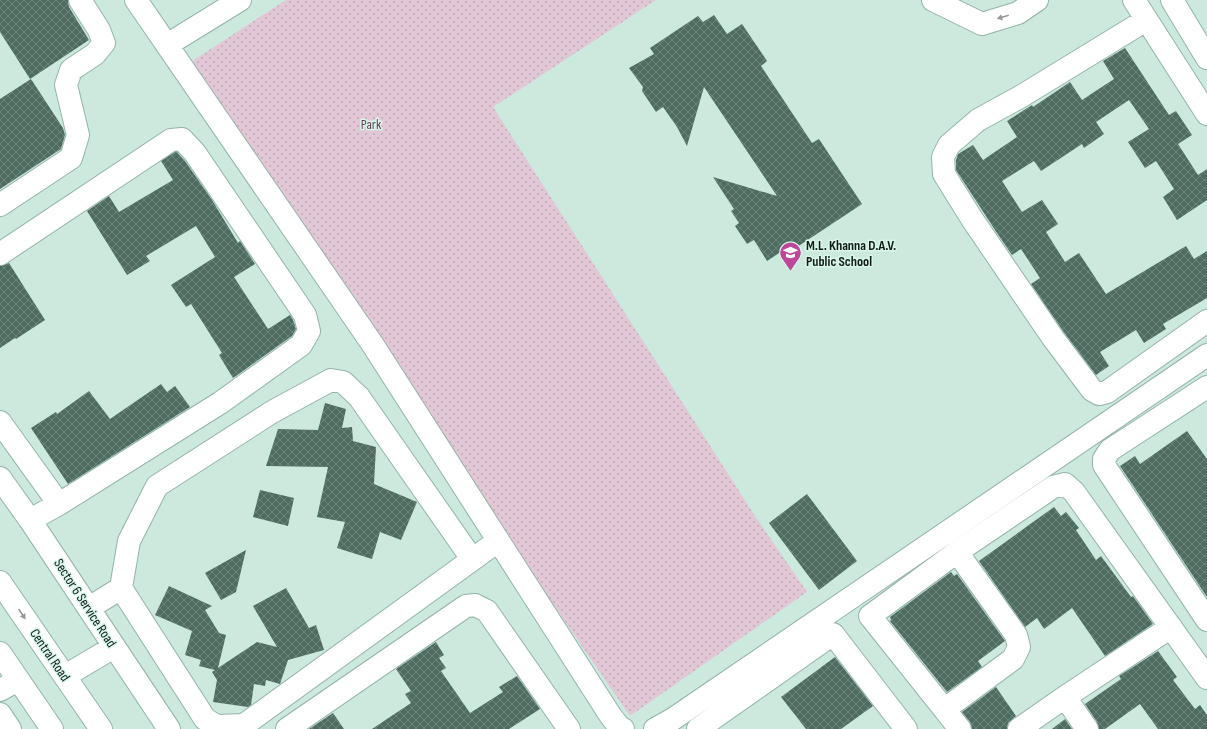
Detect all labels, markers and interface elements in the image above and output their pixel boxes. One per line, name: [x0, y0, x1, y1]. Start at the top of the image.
one-way arrow: [997, 14, 1009, 20]
park label: Park: [361, 116, 382, 133]
place label: M.L. Khanna D.A.V. Public School: [806, 237, 896, 270]
school or university icon: M.L. Khanna D.A.V. Public School: [777, 240, 803, 273]
street label: Sector 6 Service Road: [50, 556, 120, 651]
one-way arrow: [18, 609, 26, 619]
street label: Central Road: [26, 625, 74, 685]

